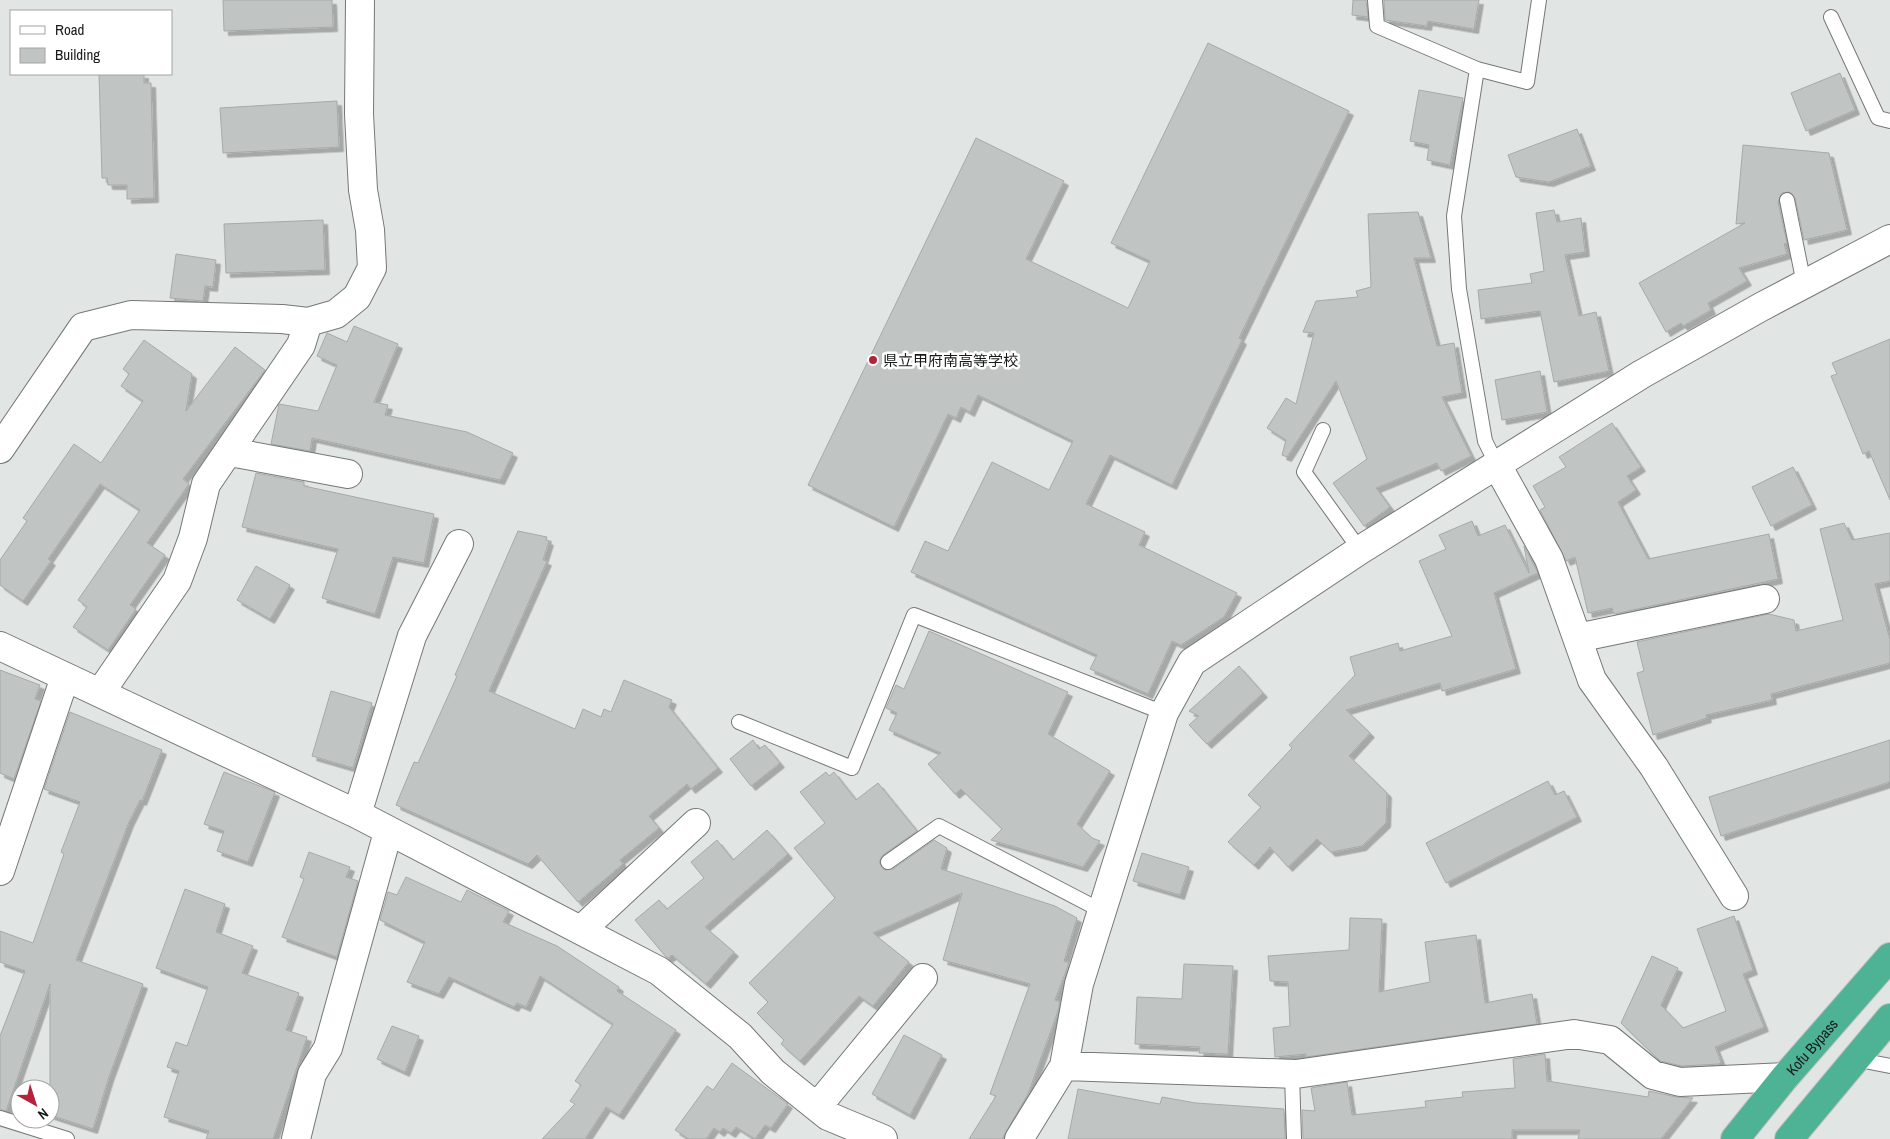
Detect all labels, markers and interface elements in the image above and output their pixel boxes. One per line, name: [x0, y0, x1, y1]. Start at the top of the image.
legend: [10, 10, 172, 75]
text: Road: [55, 19, 84, 40]
text: Building: [55, 44, 100, 65]
place label: 県立甲府南高等学校: [883, 350, 1018, 371]
marker: 県立甲府南高等学校: [867, 354, 879, 366]
street label: Kofu Bypass: [1781, 1014, 1842, 1080]
north arrow: [10, 1079, 60, 1129]
text: N: [34, 1104, 52, 1124]

